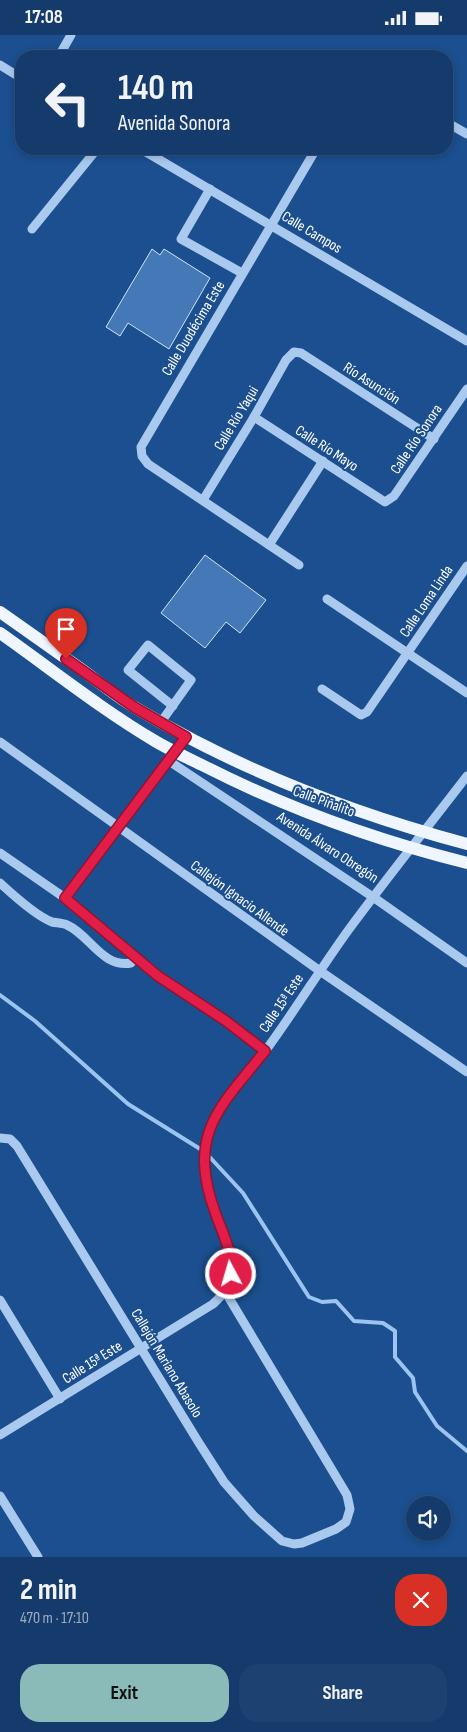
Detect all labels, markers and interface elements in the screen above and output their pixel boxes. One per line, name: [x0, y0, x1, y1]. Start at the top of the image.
text: 17:08: [25, 6, 63, 29]
text: 140 m: [118, 67, 194, 110]
icon: left: [35, 70, 100, 135]
text: Avenida Sonora: [118, 110, 231, 137]
street label: Calle Campos: [278, 207, 345, 258]
street label: Calle Duodécima Este: [158, 277, 229, 379]
street label: Río Asunción: [340, 358, 404, 409]
street label: Calle Río Yaqui: [210, 382, 263, 454]
street label: Calle Río Sonora: [386, 401, 447, 478]
street label: Calle Río Mayo: [292, 421, 362, 476]
street label: Calle Loma Linda: [395, 561, 458, 641]
pin: [45, 608, 87, 659]
icon: arrive: [52, 615, 80, 643]
street label: Calle Piñalito: [290, 781, 357, 821]
street label: Avenida Álvaro Obregón: [273, 807, 382, 887]
street label: Callejón Ignacio Allende: [187, 856, 293, 941]
street label: Calle 15ª Este: [255, 970, 308, 1036]
position arrow: [204, 1247, 256, 1299]
street label: Callejón Mariano Abasolo: [127, 1305, 207, 1421]
street label: Calle 15ª Este: [59, 1337, 126, 1388]
map controls: [406, 1496, 451, 1541]
button: sound: [406, 1496, 451, 1541]
text: 2 min: [20, 1572, 77, 1608]
button: close: [395, 1574, 447, 1626]
text: 470 m · 17:10: [20, 1609, 89, 1628]
button: Exit: [20, 1664, 229, 1722]
button: Share: [239, 1664, 447, 1722]

